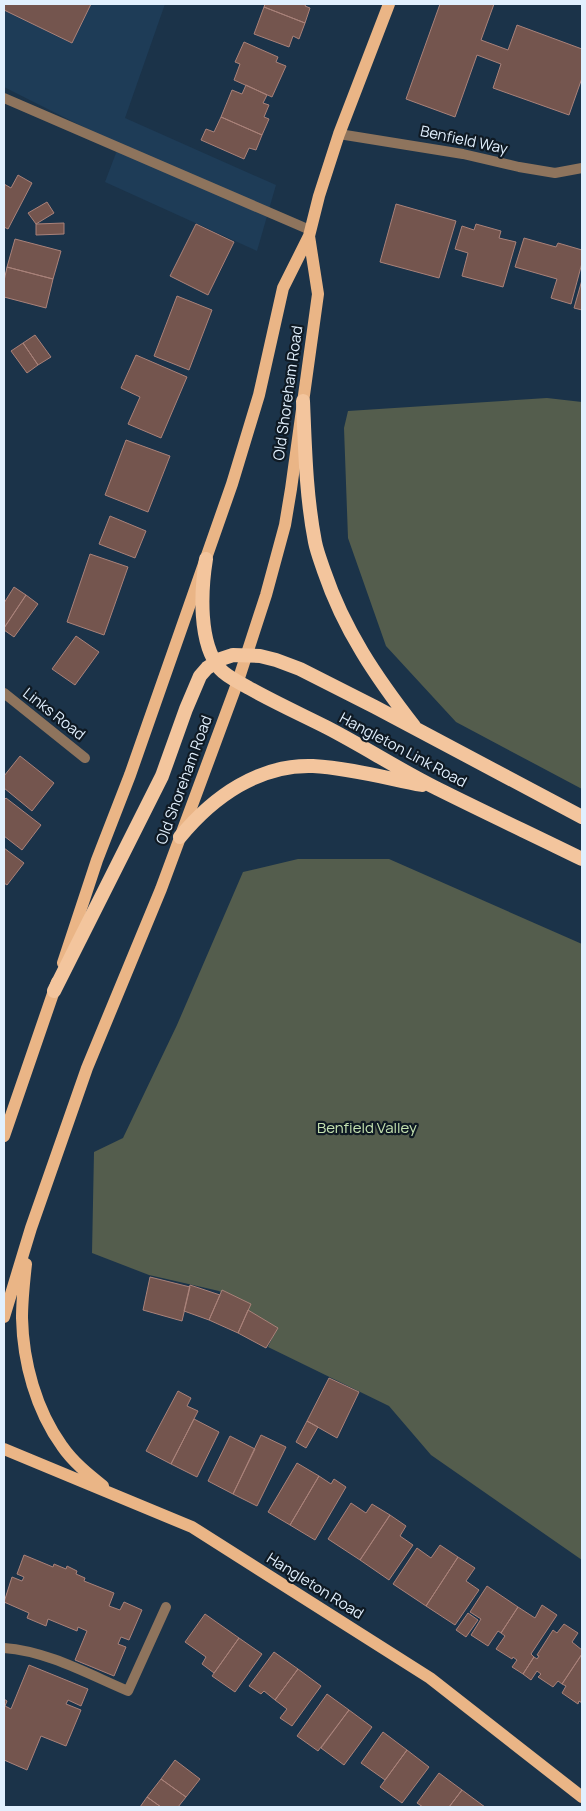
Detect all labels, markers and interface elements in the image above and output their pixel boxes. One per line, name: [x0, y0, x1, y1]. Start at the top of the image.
street label: Benfield Way: [418, 120, 510, 159]
street label: Old Shoreham Road: [268, 324, 307, 462]
street label: Links Road: [19, 683, 90, 745]
street label: Hangleton Link Road: [336, 707, 471, 792]
street label: Old Shoreham Road: [150, 712, 217, 847]
park label: Benfield Valley: [317, 1117, 417, 1138]
street label: Hangleton Road: [263, 1547, 368, 1624]

